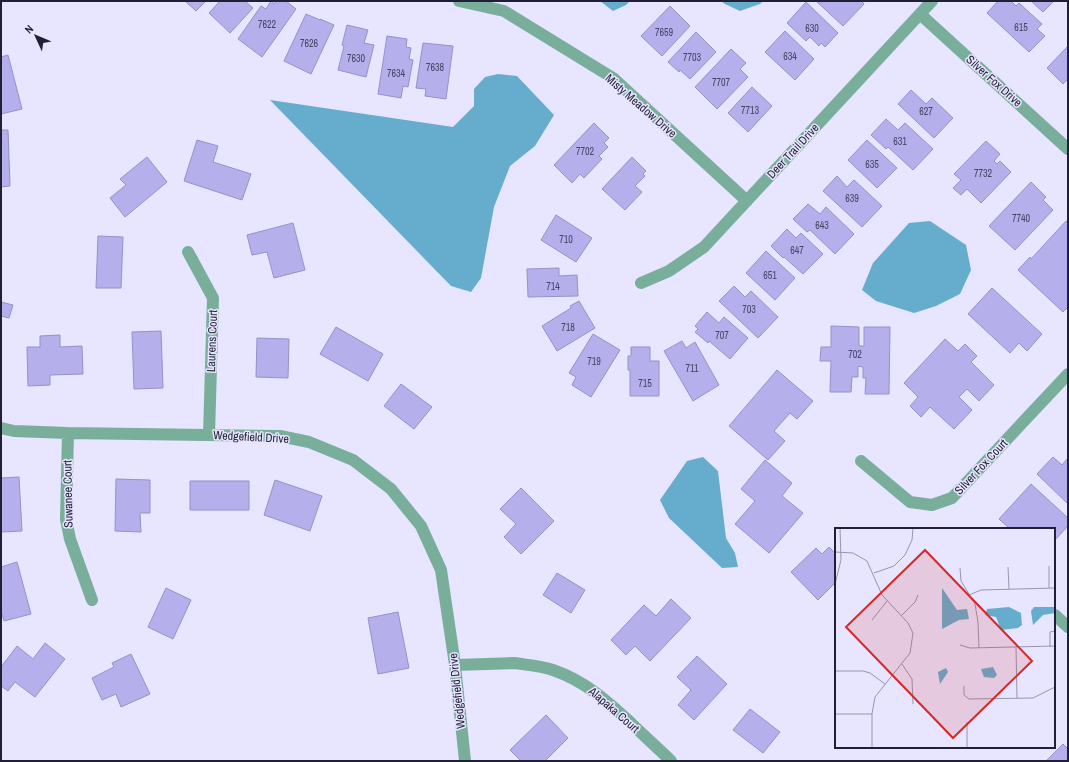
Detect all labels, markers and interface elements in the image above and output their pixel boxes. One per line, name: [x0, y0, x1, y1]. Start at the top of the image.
north arrow: [16, 16, 56, 56]
house number: 7622: [258, 18, 277, 31]
house number: 615: [1014, 21, 1028, 34]
text: N: [22, 22, 36, 36]
house number: 630: [805, 22, 819, 35]
house number: 7659: [655, 26, 674, 39]
house number: 7626: [300, 37, 319, 50]
house number: 634: [783, 50, 797, 63]
house number: 7703: [683, 51, 702, 64]
house number: 7630: [347, 52, 366, 65]
street label: Silver Fox Drive: [963, 52, 1025, 110]
house number: 7638: [426, 61, 445, 74]
house number: 7634: [387, 67, 406, 80]
street label: Misty Meadow Drive: [602, 71, 680, 141]
house number: 7707: [712, 76, 731, 89]
house number: 7713: [741, 104, 760, 117]
house number: 627: [919, 105, 933, 118]
street label: Deer Trail Drive: [763, 120, 823, 182]
house number: 631: [893, 135, 907, 148]
house number: 7702: [576, 145, 595, 158]
house number: 635: [865, 158, 879, 171]
house number: 7732: [974, 167, 993, 180]
house number: 639: [845, 192, 859, 205]
house number: 7740: [1012, 212, 1031, 225]
house number: 643: [815, 219, 829, 232]
house number: 710: [559, 233, 573, 246]
house number: 647: [790, 244, 804, 257]
house number: 651: [763, 269, 777, 282]
house number: 714: [546, 280, 560, 293]
house number: 703: [742, 303, 756, 316]
street label: Laurens Court: [203, 309, 221, 372]
house number: 718: [561, 321, 575, 334]
house number: 707: [715, 329, 729, 342]
house number: 702: [848, 348, 862, 361]
house number: 719: [587, 355, 601, 368]
house number: 711: [685, 362, 699, 375]
house number: 715: [638, 377, 652, 390]
street label: Wedgefield Drive: [213, 427, 289, 447]
street label: Silver Fox Court: [951, 436, 1011, 498]
street label: Suwanee Court: [59, 460, 77, 528]
inset map: [835, 528, 1055, 748]
street label: Wedgefield Drive: [445, 652, 469, 730]
street label: Alapaka Court: [584, 683, 643, 737]

